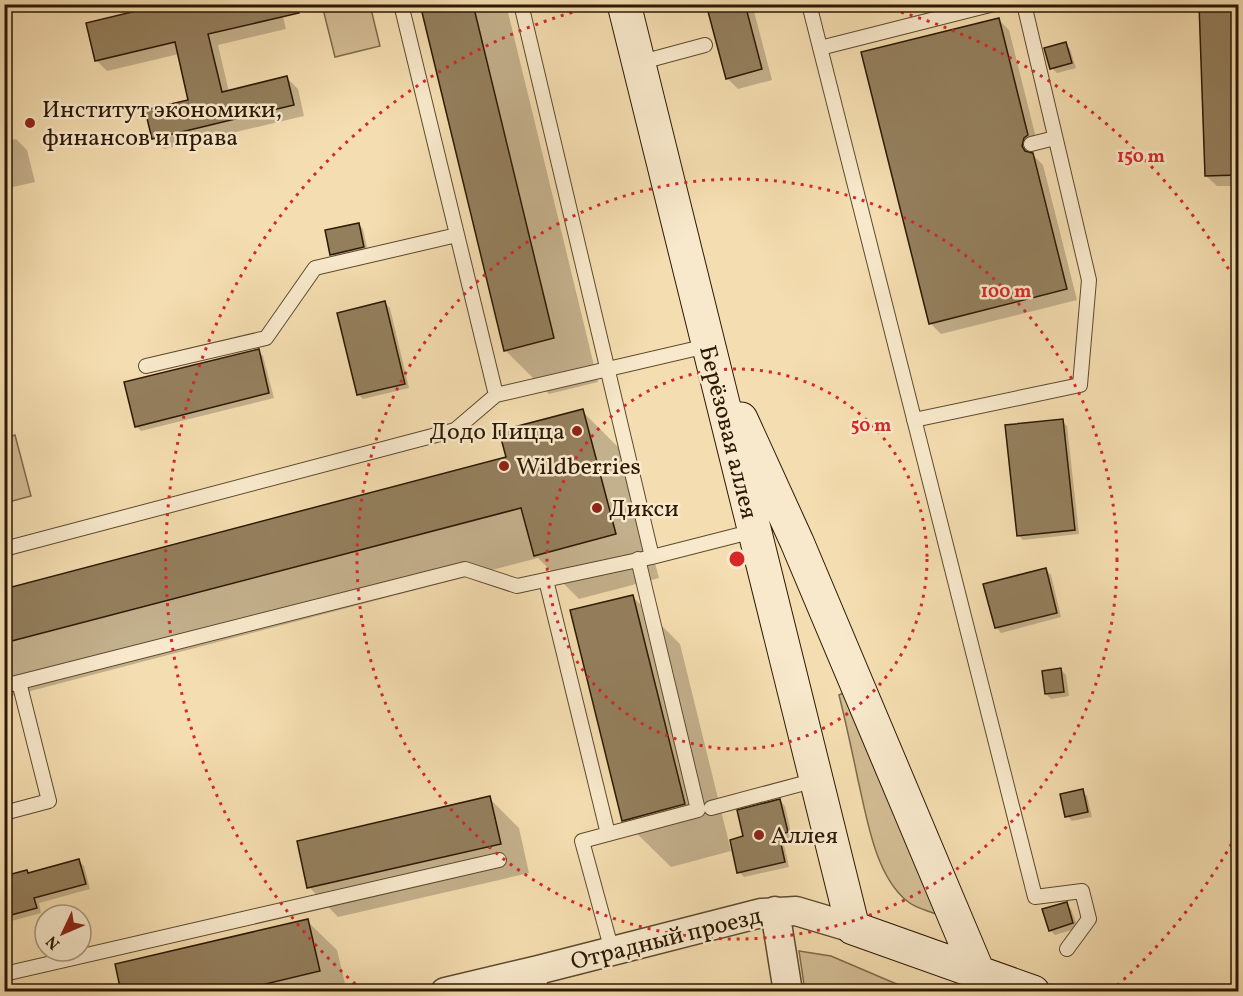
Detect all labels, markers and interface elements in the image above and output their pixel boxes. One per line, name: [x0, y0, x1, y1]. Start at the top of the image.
place label: Институт экономики, финансов и права: [42, 94, 282, 156]
marker: Институт экономики, финансов и права: [23, 116, 37, 130]
text: 150 m: [1117, 145, 1165, 170]
text: 100 m: [981, 280, 1031, 305]
street label: Берёзовая аллея: [689, 342, 765, 523]
text: 50 m: [851, 414, 891, 439]
place label: Додо Пицца: [430, 416, 565, 450]
marker: Додо Пицца: [570, 424, 584, 438]
place label: Wildberries: [516, 451, 641, 485]
marker: Wildberries: [497, 459, 511, 473]
place label: Дикси: [609, 493, 679, 527]
marker: Дикси: [590, 501, 604, 515]
centre of rings: [727, 549, 747, 569]
place label: Аллея: [771, 820, 838, 854]
marker: Аллея: [752, 828, 766, 842]
street label: Отрадный проезд: [567, 900, 766, 980]
north arrow: [33, 903, 93, 963]
text: N: [41, 930, 66, 954]

